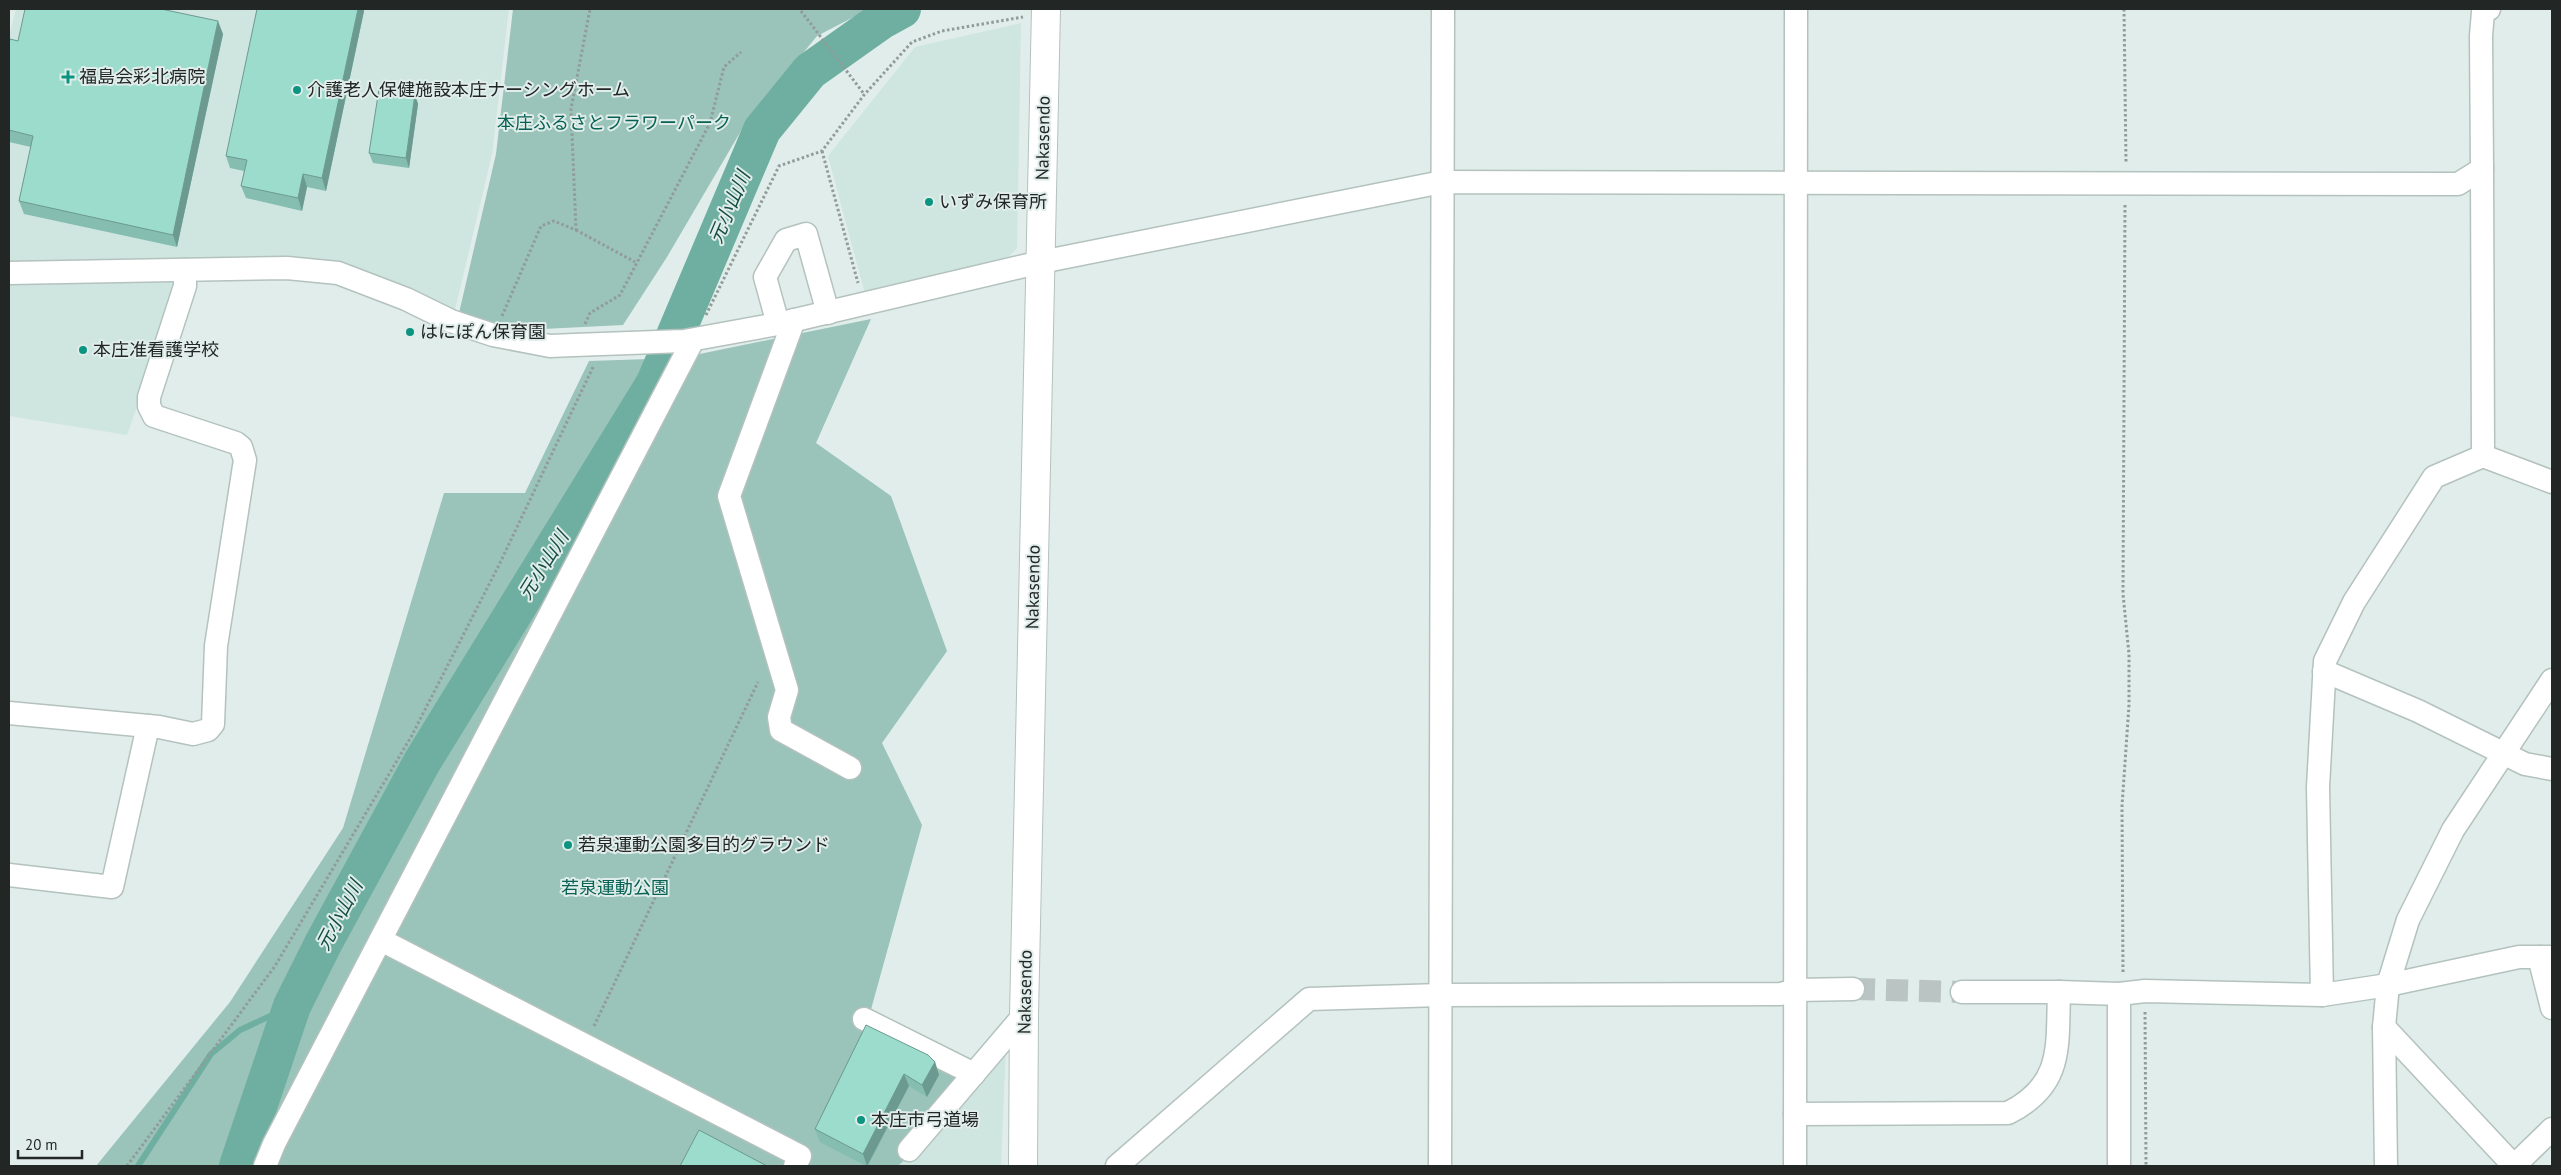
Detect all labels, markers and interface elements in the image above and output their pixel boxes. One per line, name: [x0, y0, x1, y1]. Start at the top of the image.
place label: 福島会彩北病院: [79, 65, 205, 88]
marker: 福島会彩北病院: [61, 70, 75, 84]
place label: 介護老人保健施設本庄ナーシングホーム: [307, 78, 630, 101]
marker: 介護老人保健施設本庄ナーシングホーム: [291, 84, 303, 96]
street label: Nakasendo: [1030, 96, 1055, 180]
park label: 本庄ふるさとフラワーパーク: [497, 111, 731, 134]
water label: 元小山川: [703, 165, 756, 247]
place label: いずみ保育所: [939, 190, 1047, 213]
marker: いずみ保育所: [923, 196, 935, 208]
place label: はにぽん保育園: [420, 320, 546, 343]
marker: はにぽん保育園: [404, 326, 416, 338]
place label: 本庄准看護学校: [93, 338, 219, 361]
marker: 本庄准看護学校: [77, 344, 89, 356]
water label: 元小山川: [513, 525, 574, 604]
street label: Nakasendo: [1020, 545, 1045, 629]
place label: 若泉運動公園多目的グラウンド: [578, 833, 830, 856]
marker: 若泉運動公園多目的グラウンド: [562, 839, 574, 851]
water label: 元小山川: [311, 874, 368, 954]
park label: 若泉運動公園: [561, 876, 669, 899]
street label: Nakasendo: [1012, 950, 1037, 1034]
place label: 本庄市弓道場: [871, 1108, 979, 1131]
marker: 本庄市弓道場: [855, 1114, 867, 1126]
scale bar: [18, 1128, 81, 1160]
text: 20 m: [25, 1135, 58, 1154]

